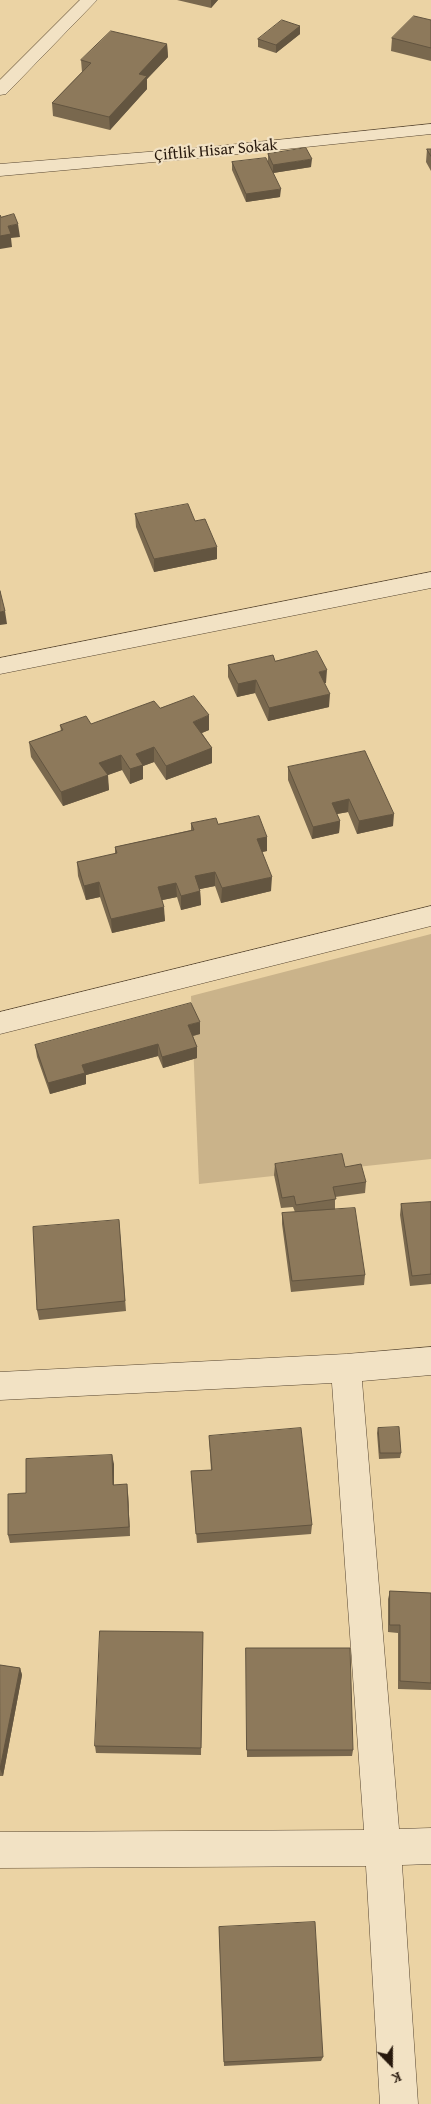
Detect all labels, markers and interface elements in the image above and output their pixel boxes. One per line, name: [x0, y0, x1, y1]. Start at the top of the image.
street label: Çiftlik Hisar Sokak: [154, 136, 278, 166]
north arrow: [366, 2039, 416, 2089]
text: K: [389, 2067, 404, 2089]

